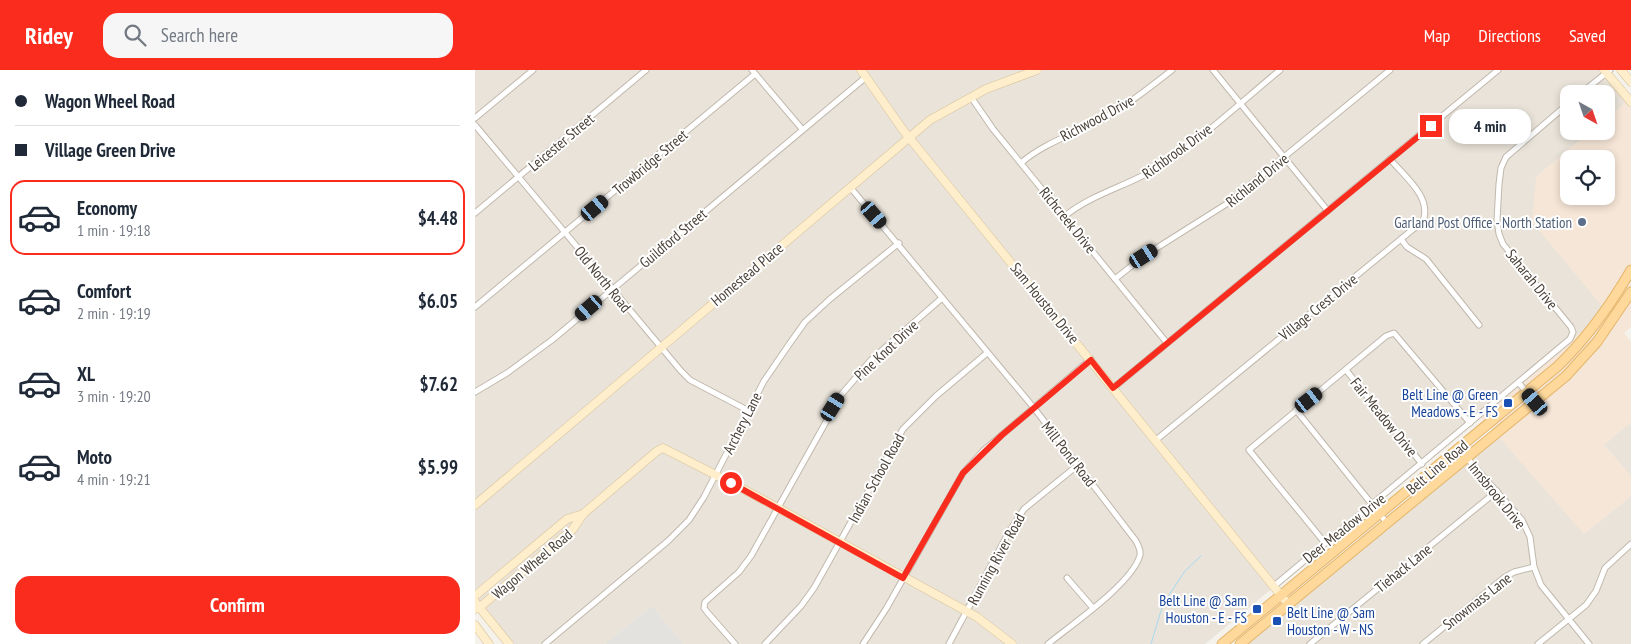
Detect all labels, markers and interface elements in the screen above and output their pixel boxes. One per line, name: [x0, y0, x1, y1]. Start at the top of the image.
search box: [103, 13, 453, 58]
text: Ridey: [25, 20, 73, 51]
icon: search: [121, 21, 149, 49]
text: Search here: [161, 23, 238, 47]
text: Map: [1424, 24, 1450, 47]
text: Directions: [1478, 24, 1541, 47]
text: Saved: [1569, 24, 1606, 47]
north arrow: [1560, 85, 1615, 140]
map controls: [1560, 85, 1615, 205]
text: Wagon Wheel Road: [45, 89, 175, 113]
street label: Richwood Drive: [1057, 91, 1137, 145]
callout: 4 min: [1449, 108, 1531, 144]
street label: Leicester Street: [524, 109, 598, 175]
route end: [1420, 115, 1442, 137]
text: 4 min: [1474, 116, 1506, 136]
street label: Richbrook Drive: [1138, 119, 1216, 183]
street label: Trowbridge Street: [609, 125, 691, 199]
text: Village Green Drive: [45, 138, 176, 162]
street label: Richland Drive: [1222, 149, 1292, 211]
button: locate: [1560, 150, 1615, 205]
street label: Richcreek Drive: [1035, 183, 1101, 257]
car: [578, 193, 611, 223]
icon: car: [17, 195, 62, 240]
text: Economy: [77, 196, 137, 220]
car: [858, 199, 889, 231]
street label: Guildford Street: [635, 204, 711, 272]
text: $4.48: [418, 206, 458, 230]
place label: Garland Post Office - North Station: [1394, 213, 1572, 232]
marker: Garland Post Office - North Station: [1576, 216, 1588, 228]
text: 1 min · 19:18: [77, 220, 151, 240]
street label: Homestead Place: [707, 238, 787, 310]
street label: Old North Road: [570, 242, 636, 316]
car: [1127, 242, 1160, 270]
street label: Saharah Drive: [1502, 245, 1562, 313]
street label: Sam Houston Drive: [1006, 259, 1084, 347]
street label: Village Crest Drive: [1274, 270, 1361, 345]
icon: car: [17, 278, 62, 323]
text: Comfort: [77, 279, 131, 303]
text: $6.05: [418, 289, 458, 313]
car: [572, 292, 605, 324]
text: 2 min · 19:19: [77, 303, 151, 323]
street label: Pine Knot Drive: [850, 316, 922, 384]
icon: car: [17, 361, 62, 406]
text: XL: [77, 362, 95, 386]
text: $7.62: [420, 372, 458, 396]
street label: Fair Meadow Drive: [1346, 374, 1422, 460]
car: [1292, 385, 1325, 415]
place label: Belt Line @ Green Meadows - E - FS: [1402, 385, 1498, 421]
text: 3 min · 19:20: [77, 386, 151, 406]
car: [1519, 386, 1550, 418]
street label: Archery Lane: [718, 389, 766, 457]
car: [818, 390, 847, 424]
marker: Belt Line @ Green Meadows - E - FS: [1502, 397, 1514, 409]
street label: Mill Pond Road: [1038, 418, 1100, 490]
street label: Indian School Road: [844, 430, 908, 526]
street label: Belt Line Road: [1402, 436, 1472, 498]
icon: car: [17, 444, 62, 489]
text: Moto: [77, 445, 112, 469]
text: $5.99: [418, 455, 458, 479]
street label: Innsbrook Drive: [1464, 457, 1530, 533]
text: 4 min · 19:21: [77, 469, 151, 489]
route start: [720, 472, 742, 494]
street label: Deer Meadow Drive: [1299, 489, 1389, 567]
street label: Running River Road: [963, 510, 1029, 608]
street label: Wagon Wheel Road: [488, 525, 576, 603]
street label: Tiehack Lane: [1371, 539, 1435, 597]
street label: Snowmass Lane: [1439, 568, 1515, 634]
button: Confirm: [15, 576, 460, 634]
place label: Belt Line @ Sam Houston - E - FS: [1159, 591, 1247, 627]
marker: Belt Line @ Sam Houston - E - FS: [1251, 603, 1263, 615]
place label: Belt Line @ Sam Houston - W - NS: [1287, 603, 1375, 639]
marker: Belt Line @ Sam Houston - W - NS: [1271, 615, 1283, 627]

